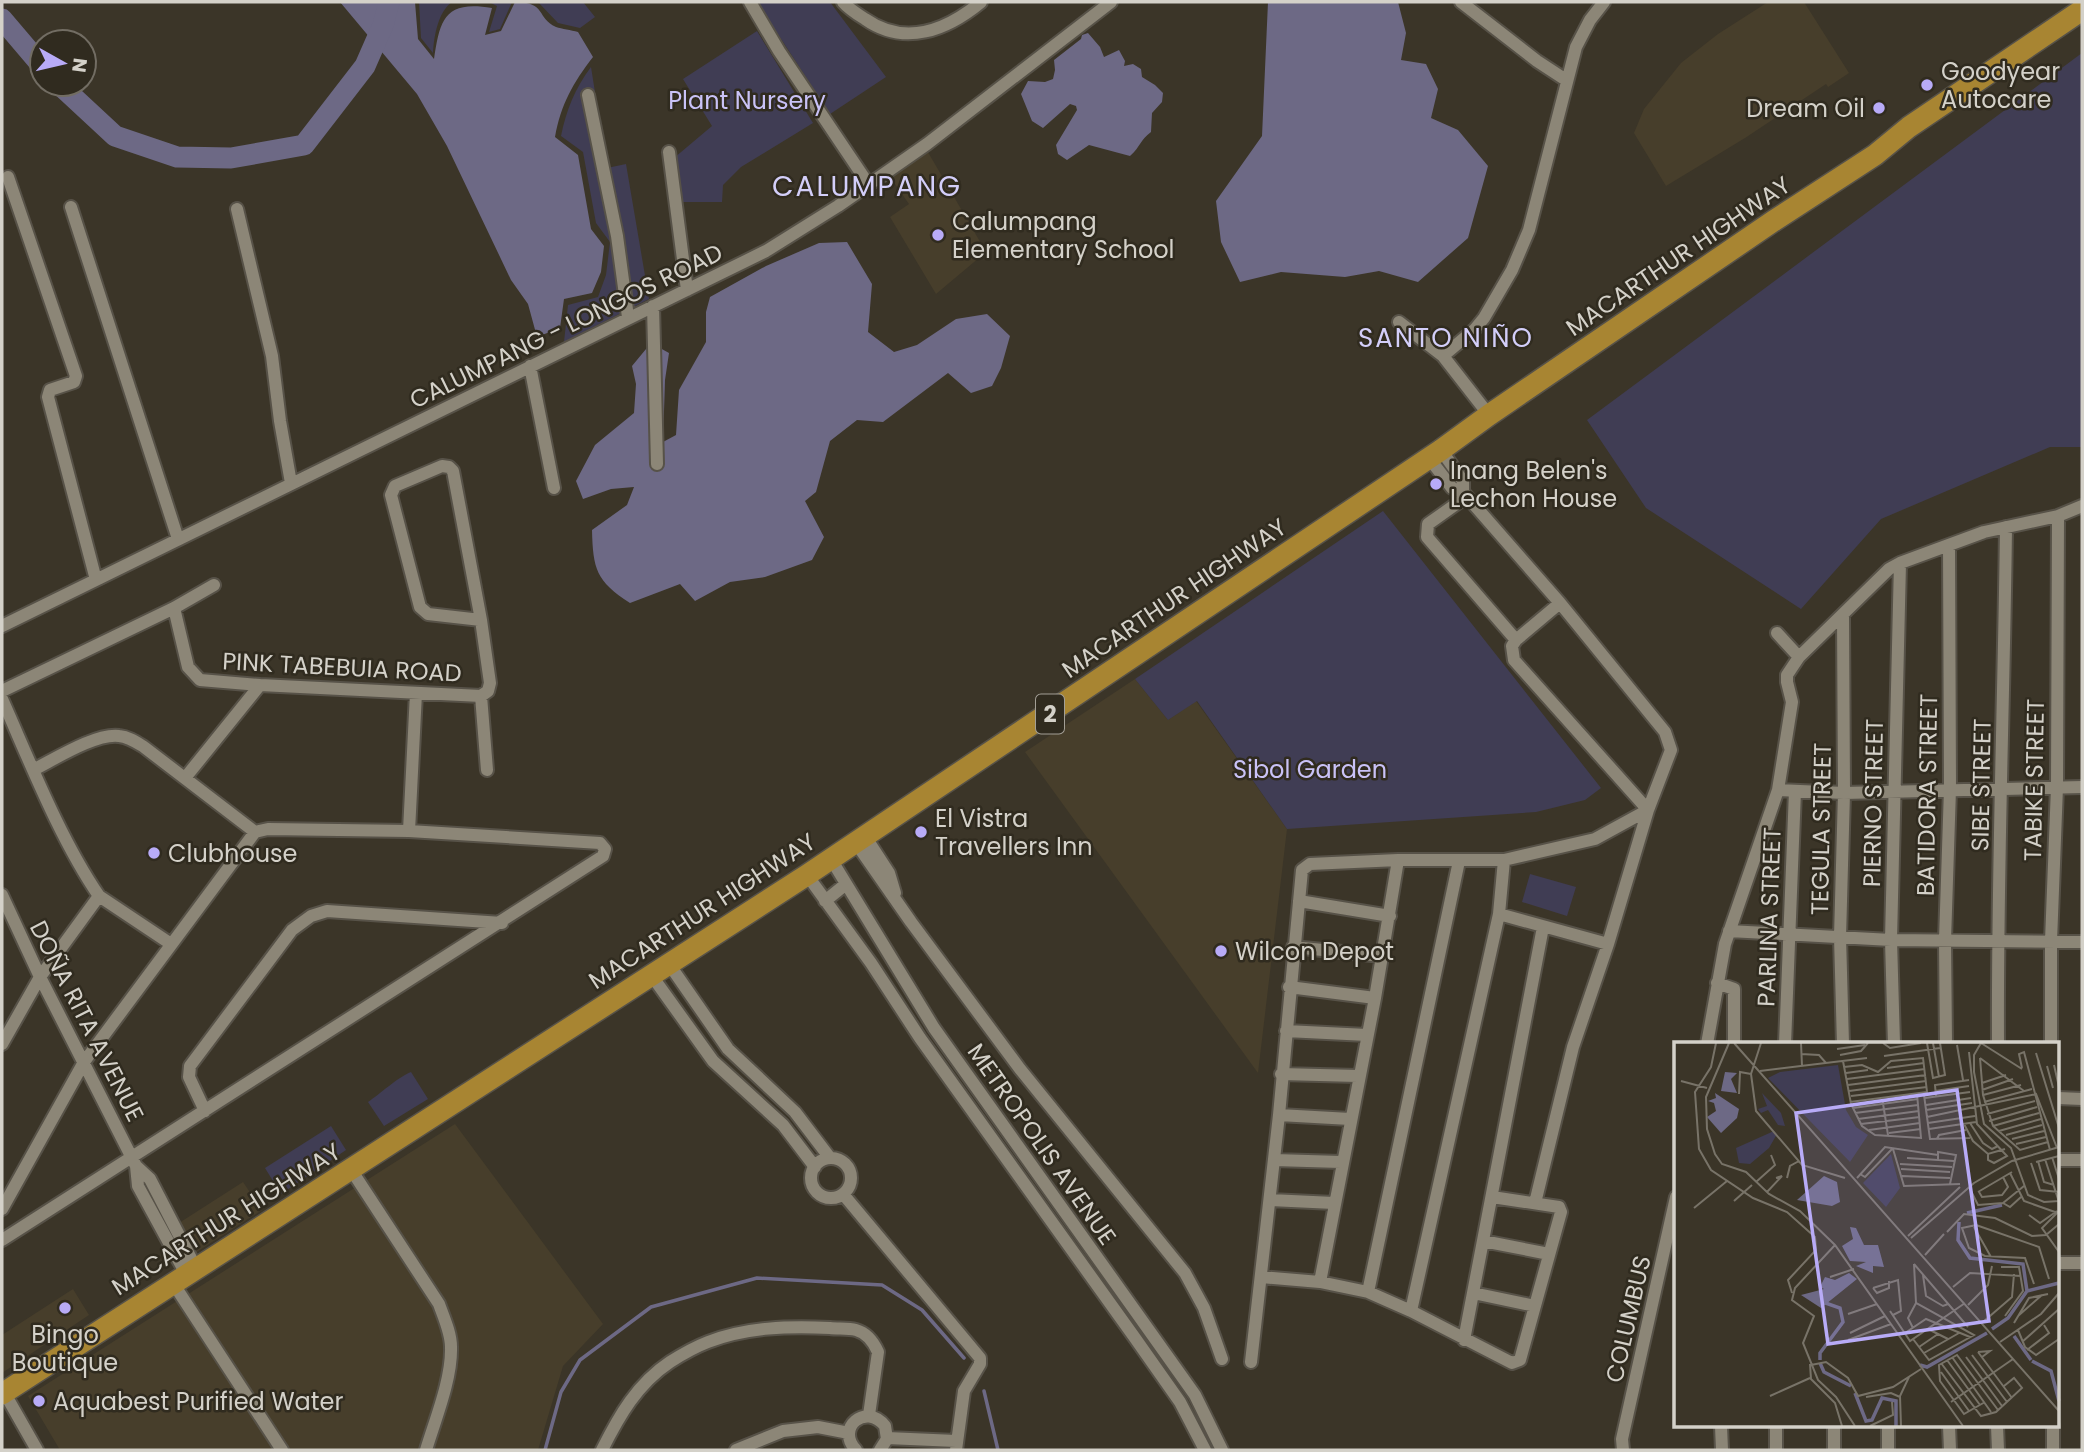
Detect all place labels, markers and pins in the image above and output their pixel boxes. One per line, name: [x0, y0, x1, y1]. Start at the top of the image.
place label: Goodyear Autocare: [1941, 55, 2060, 116]
marker: Goodyear Autocare: [1919, 77, 1935, 93]
place label: Dream Oil: [1746, 92, 1865, 125]
marker: Dream Oil: [1871, 100, 1887, 116]
place label: Calumpang Elementary School: [952, 205, 1175, 266]
marker: Calumpang Elementary School: [930, 227, 946, 243]
place label: Inang Belen's Lechon House: [1450, 454, 1617, 515]
marker: Inang Belen's Lechon House: [1428, 476, 1444, 492]
place label: El Vistra Travellers Inn: [935, 802, 1093, 863]
marker: El Vistra Travellers Inn: [913, 824, 929, 840]
place label: Clubhouse: [168, 837, 298, 870]
marker: Clubhouse: [146, 845, 162, 861]
place label: Wilcon Depot: [1235, 935, 1394, 968]
marker: Wilcon Depot: [1213, 943, 1229, 959]
marker: Bingo Boutique: [57, 1300, 73, 1316]
place label: Bingo Boutique: [12, 1318, 118, 1379]
place label: Aquabest Purified Water: [53, 1385, 343, 1418]
marker: Aquabest Purified Water: [31, 1393, 47, 1409]

